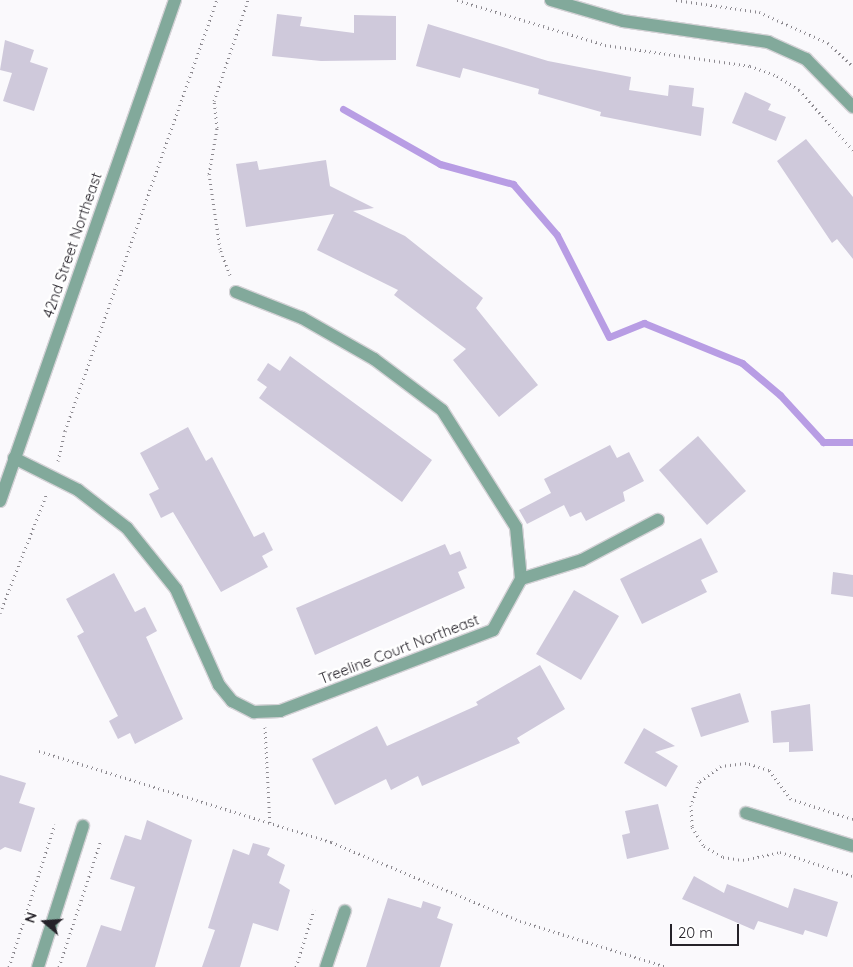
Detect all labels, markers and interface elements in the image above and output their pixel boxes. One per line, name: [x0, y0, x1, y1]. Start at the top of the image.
street label: 42nd Street Northeast: [39, 170, 105, 320]
street label: Treeline Court Northeast: [316, 610, 482, 688]
north arrow: [20, 897, 70, 947]
text: N: [21, 910, 41, 925]
scale bar: [673, 914, 742, 946]
text: 20 m: [678, 923, 713, 942]

